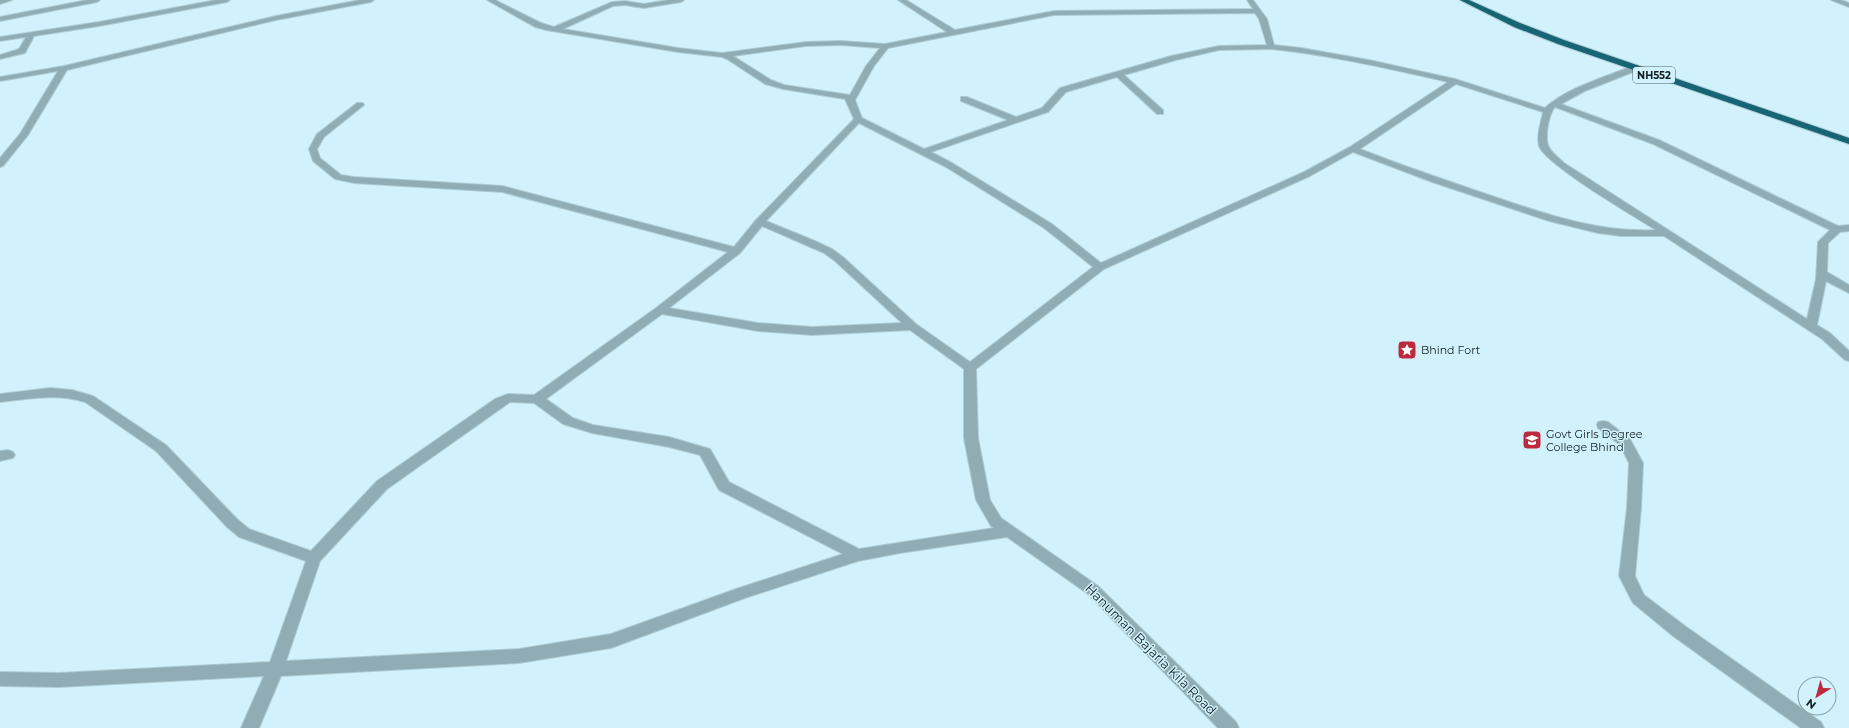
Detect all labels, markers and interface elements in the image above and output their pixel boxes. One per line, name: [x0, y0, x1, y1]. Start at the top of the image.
road number: NH552: [1633, 67, 1675, 83]
place icon: Bhind Fort: [1396, 339, 1418, 361]
place label: Bhind Fort: [1421, 343, 1481, 357]
place label: Govt Girls Degree College Bhind: [1546, 427, 1643, 454]
school or university icon: Govt Girls Degree College Bhind: [1521, 429, 1543, 451]
street label: Hanuman Bajaria Kila Road: [1082, 580, 1220, 718]
north arrow: [1797, 676, 1837, 716]
text: N: [1803, 696, 1819, 712]

